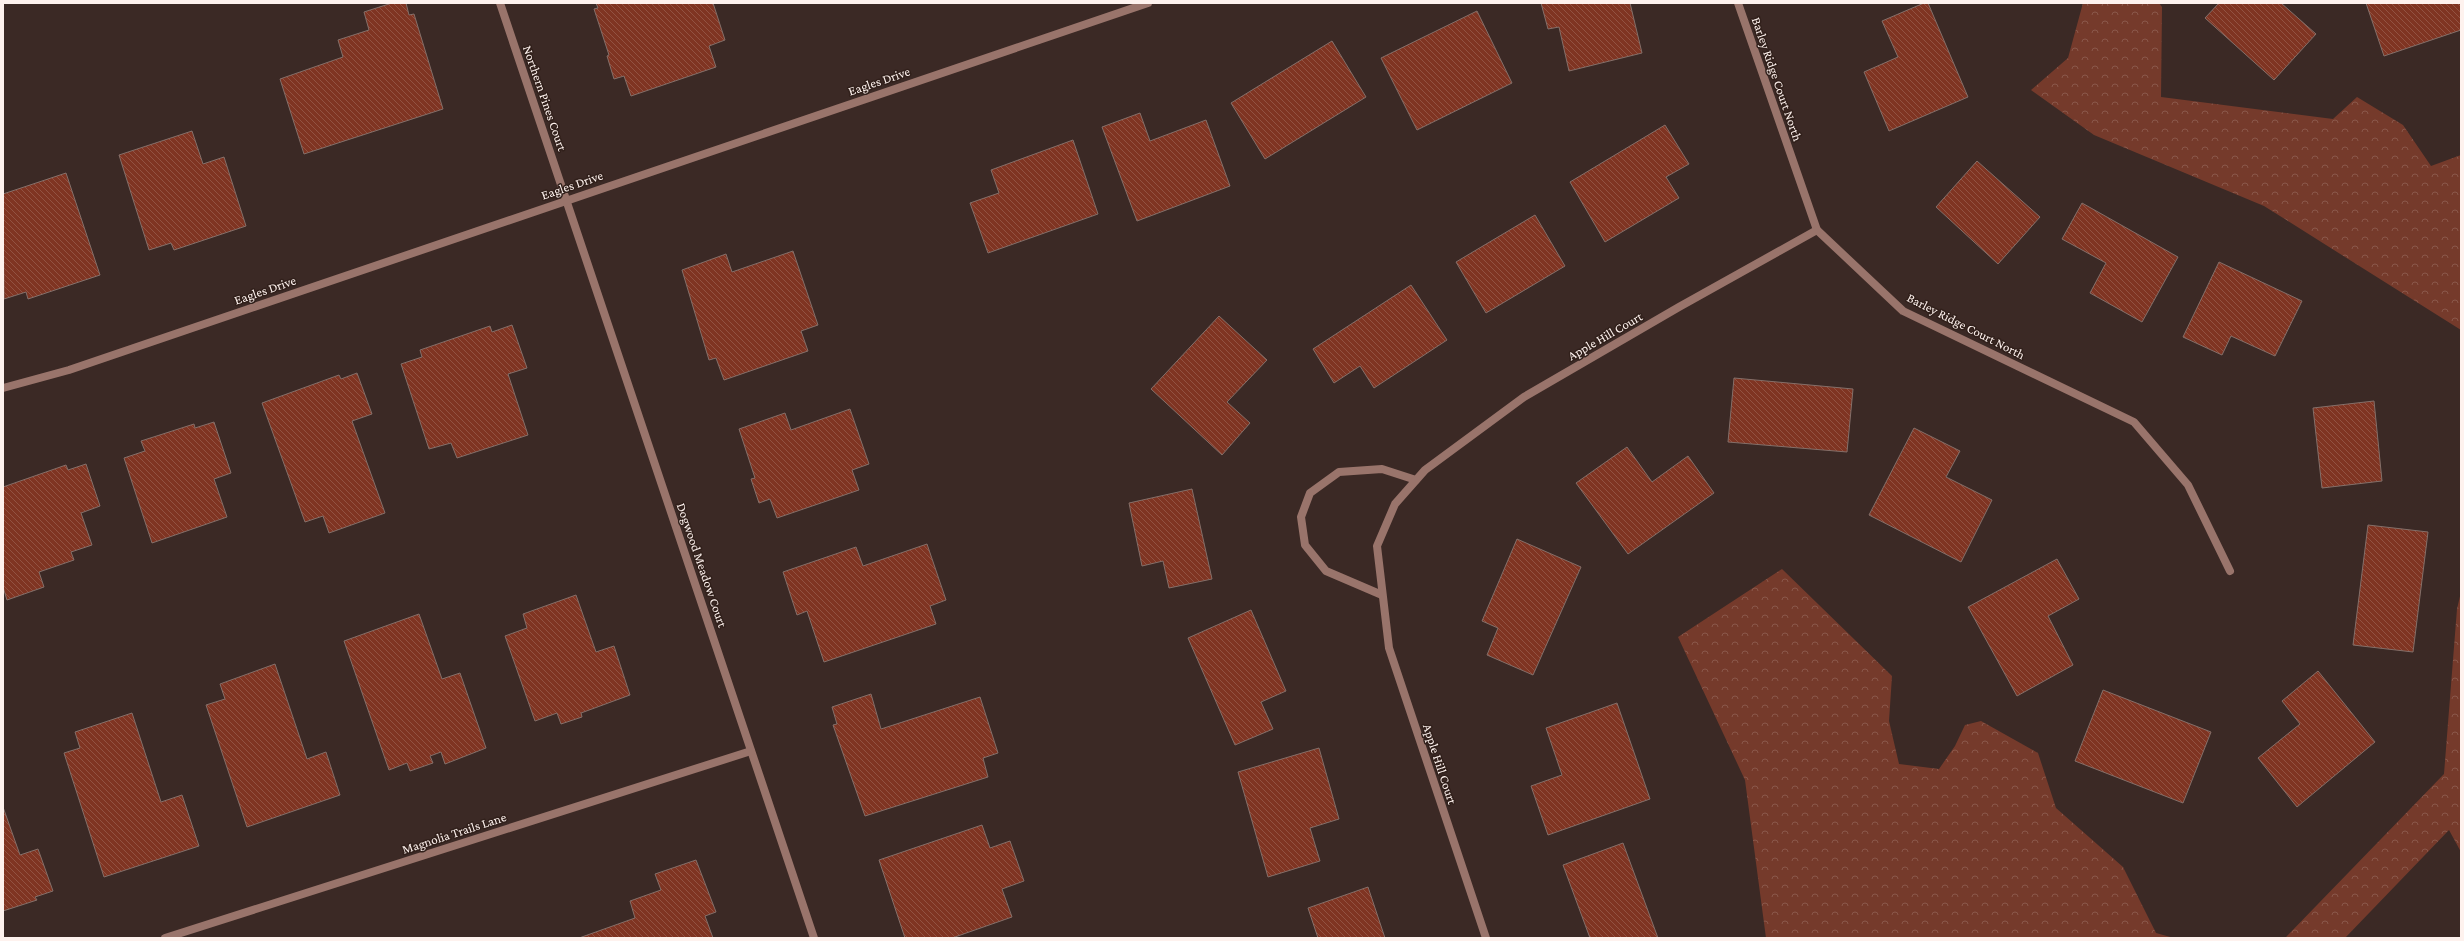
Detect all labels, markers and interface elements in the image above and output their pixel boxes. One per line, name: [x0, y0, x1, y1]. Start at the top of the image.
street label: Barley Ridge Court North: [1749, 15, 1805, 143]
street label: Northern Pines Court: [520, 43, 570, 153]
street label: Eagles Drive: [846, 63, 912, 99]
street label: Eagles Drive: [539, 167, 605, 203]
street label: Eagles Drive: [232, 272, 298, 308]
street label: Barley Ridge Court North: [1905, 290, 2027, 362]
street label: Apple Hill Court: [1565, 308, 1646, 363]
street label: Dogwood Meadow Court: [674, 501, 731, 630]
street label: Apple Hill Court: [1420, 722, 1460, 807]
street label: Magnolia Trails Lane: [400, 809, 508, 857]

